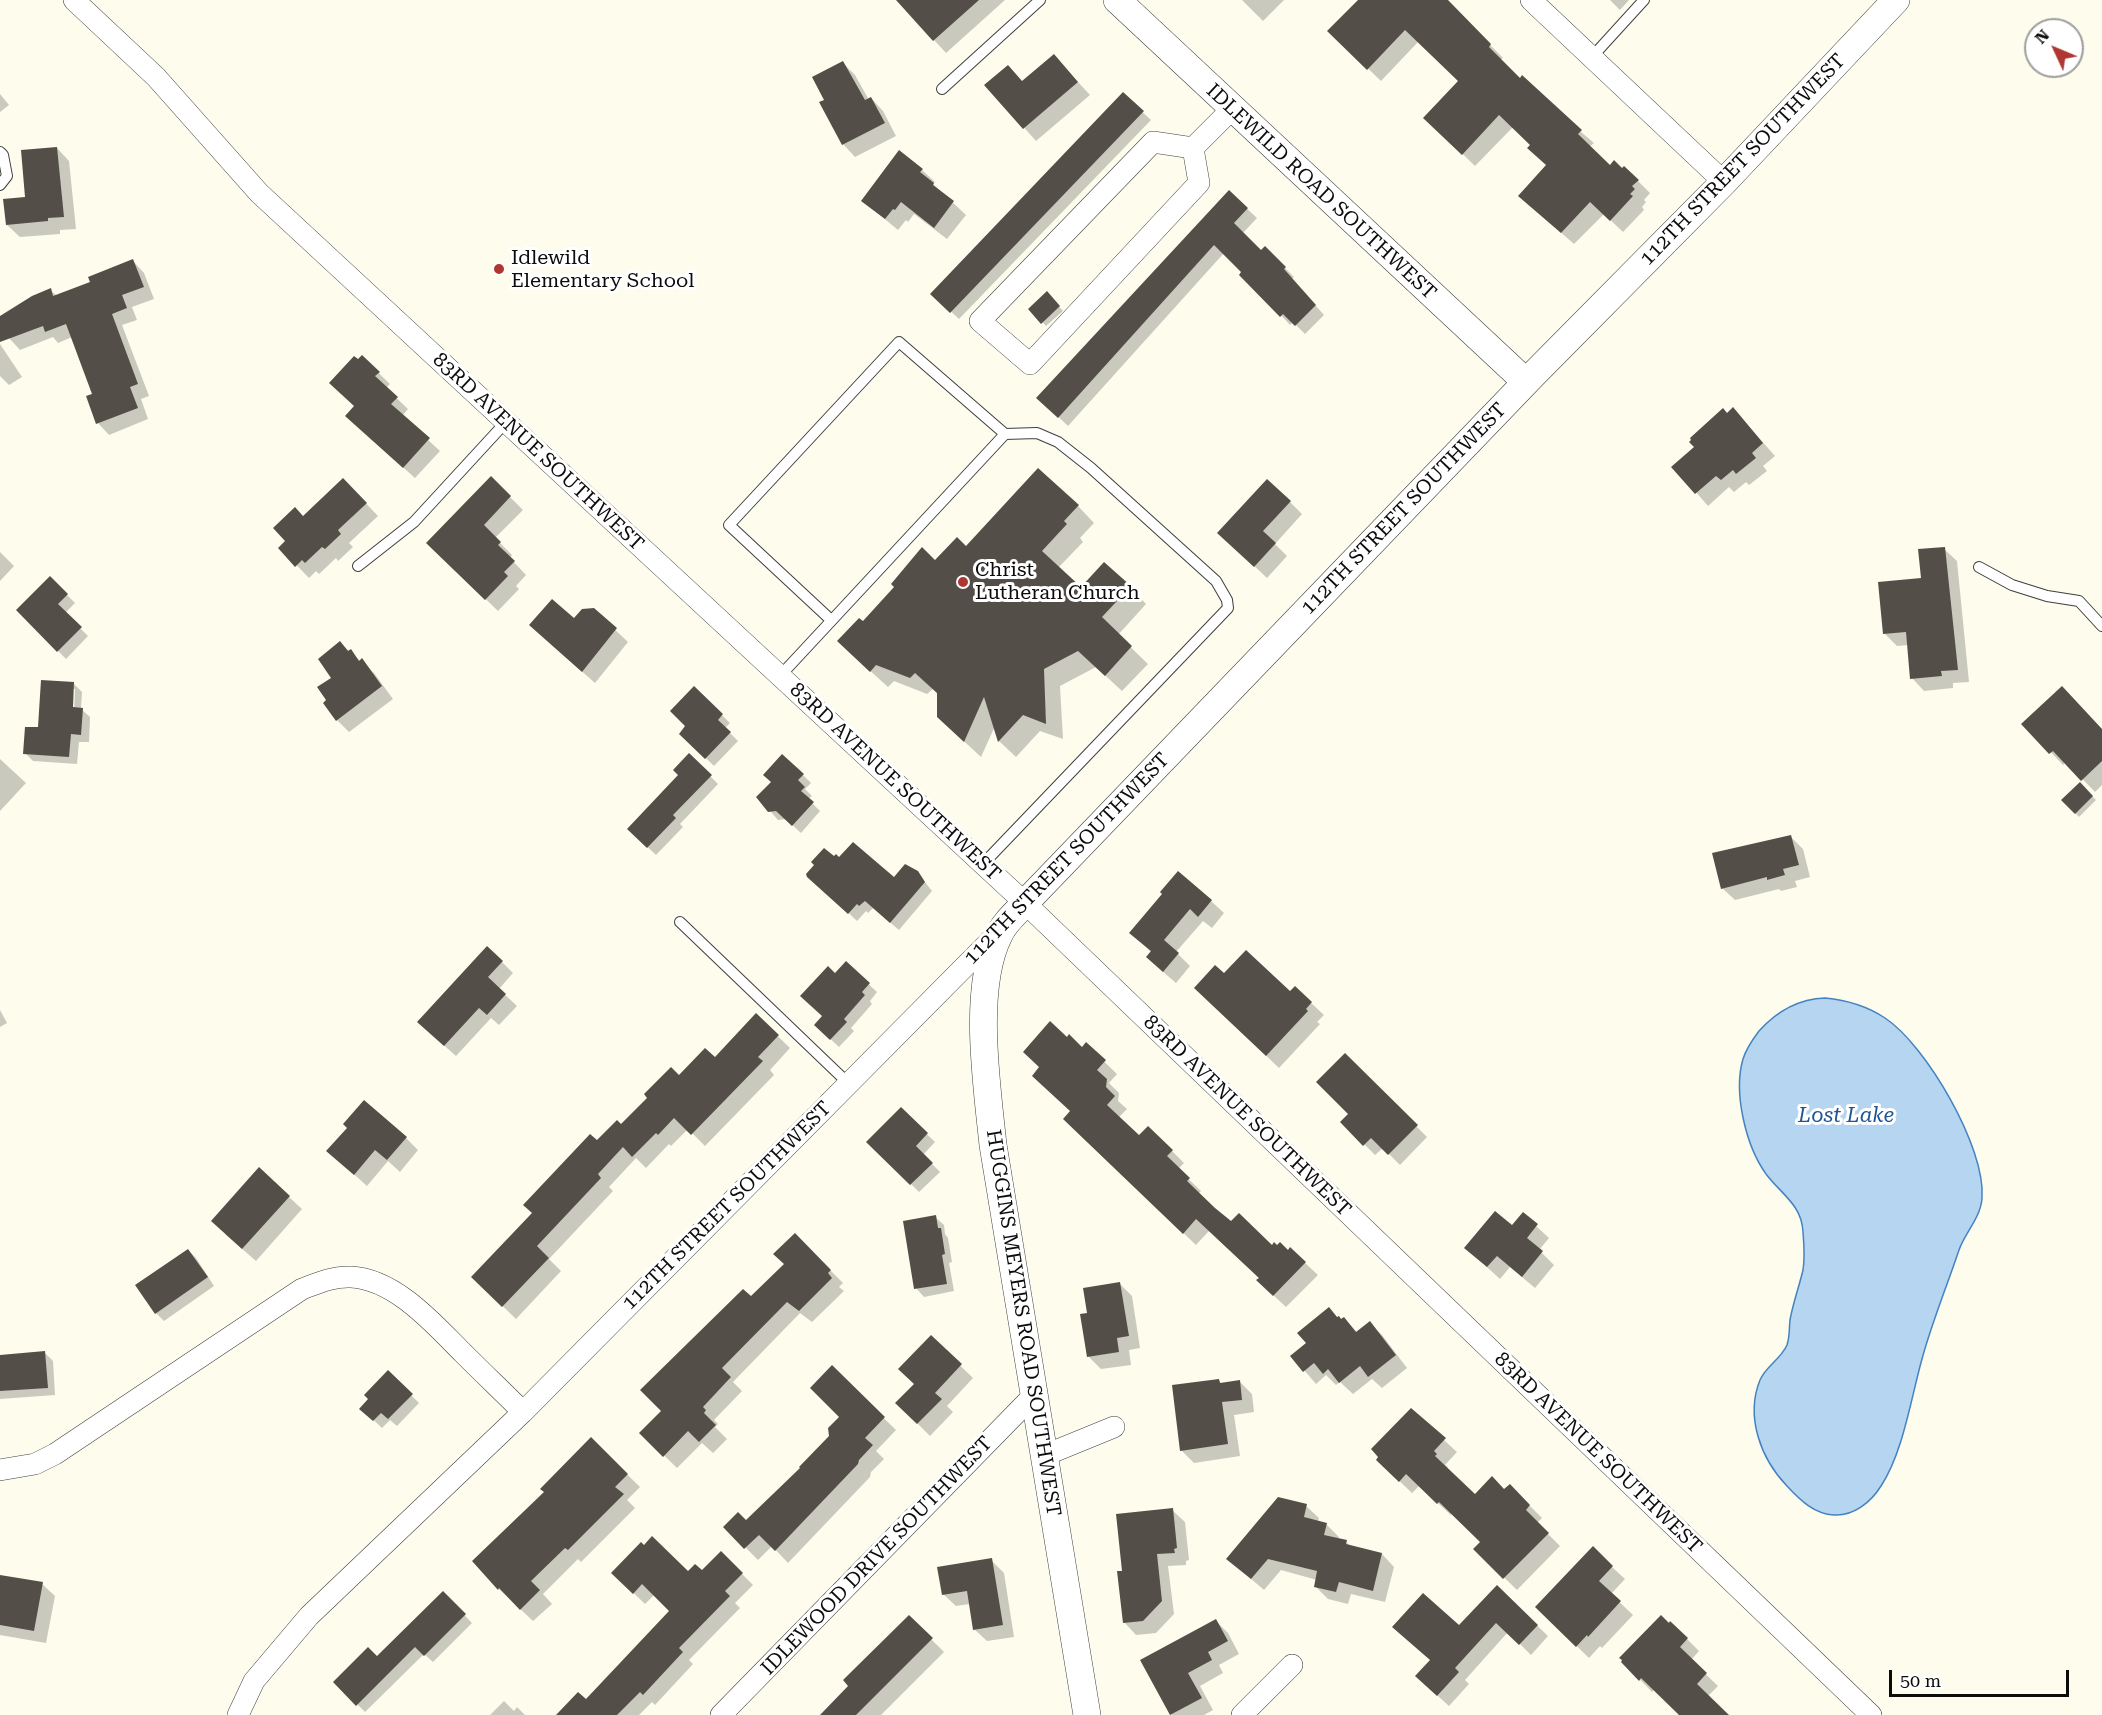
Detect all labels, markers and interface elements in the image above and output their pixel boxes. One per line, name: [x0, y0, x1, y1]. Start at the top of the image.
north arrow: [2024, 18, 2084, 78]
text: N: [2031, 26, 2053, 48]
street label: 112TH STREET SOUTHWEST: [1635, 49, 1851, 271]
street label: IDLEWILD ROAD SOUTHWEST: [1201, 79, 1441, 305]
place label: Idlewild Elementary School: [511, 246, 694, 293]
marker: Idlewild Elementary School: [492, 262, 506, 276]
street label: 83RD AVENUE SOUTHWEST: [428, 348, 648, 556]
street label: 112TH STREET SOUTHWEST: [1296, 398, 1512, 620]
place label: Christ Lutheran Church: [975, 558, 1140, 605]
marker: Christ Lutheran Church: [956, 575, 970, 589]
street label: 83RD AVENUE SOUTHWEST: [785, 678, 1005, 886]
street label: 112TH STREET SOUTHWEST: [959, 748, 1175, 970]
street label: 83RD AVENUE SOUTHWEST: [1138, 1010, 1356, 1222]
street label: 112TH STREET SOUTHWEST: [618, 1097, 836, 1315]
water label: Lost Lake: [1798, 1103, 1894, 1129]
street label: HUGGINS MEYERS ROAD SOUTHWEST: [981, 1128, 1065, 1518]
street label: 83RD AVENUE SOUTHWEST: [1489, 1347, 1707, 1559]
street label: IDLEWOOD DRIVE SOUTHWEST: [757, 1432, 997, 1680]
scale bar: [1892, 1658, 2072, 1696]
text: 50 m: [1900, 1670, 1941, 1691]

